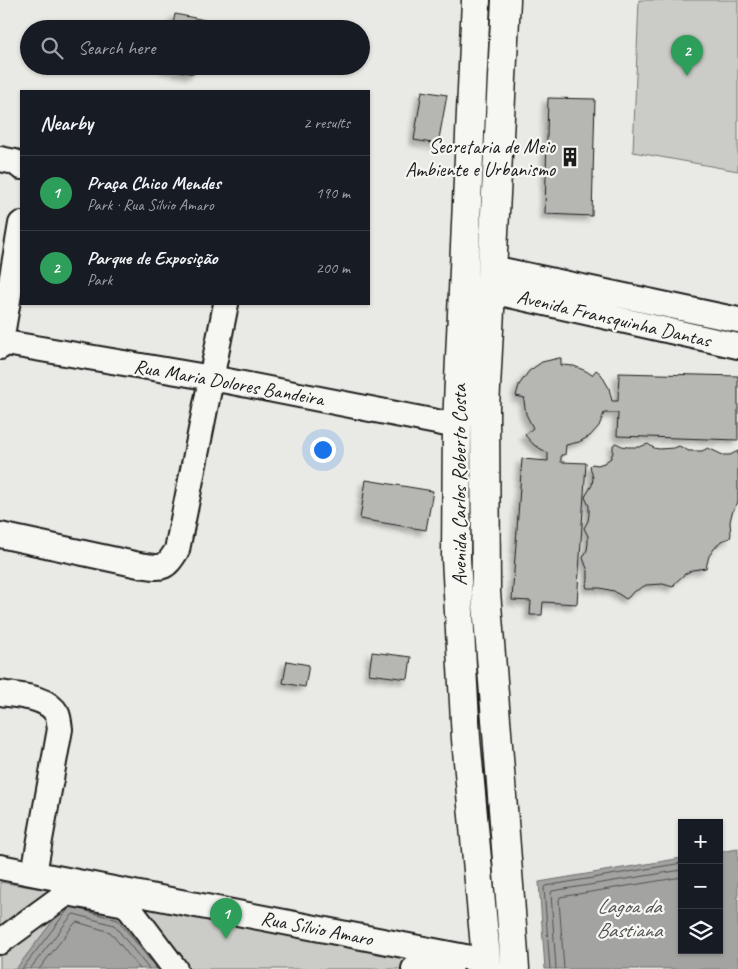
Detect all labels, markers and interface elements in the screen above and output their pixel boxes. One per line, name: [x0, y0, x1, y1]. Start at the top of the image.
search box: [20, 20, 370, 75]
icon: search: [38, 34, 66, 62]
pin: 2: [671, 35, 703, 76]
text: Search here: [78, 36, 155, 60]
text: Nearby: [40, 110, 93, 136]
text: 2 results: [303, 113, 350, 133]
place label: Secretaria de Meio Ambiente e Urbanismo: [405, 134, 556, 182]
building icon: Secretaria de Meio Ambiente e Urbanismo: [559, 146, 581, 168]
text: Praça Chico Mendes: [87, 171, 221, 195]
text: 1: [52, 183, 60, 203]
text: 190 m: [316, 183, 350, 203]
text: Park · Rua Sílvio Amaro: [87, 195, 214, 215]
text: Parque de Exposição: [87, 246, 217, 270]
text: 2: [52, 258, 60, 278]
text: 200 m: [316, 258, 350, 278]
text: Park: [87, 270, 112, 290]
street label: Avenida Fransquinha Dantas: [515, 284, 715, 353]
street label: Rua Maria Dolores Bandeira: [132, 353, 328, 412]
street label: Avenida Carlos Roberto Costa: [447, 383, 472, 586]
your location: [310, 437, 336, 463]
map controls: [678, 819, 723, 954]
button: +: [678, 819, 723, 864]
button: −: [678, 864, 723, 909]
water label: Lagoa da Bastiana: [596, 893, 664, 943]
pin: 1: [210, 898, 242, 939]
street label: Rua Sílvio Amaro: [259, 905, 376, 952]
button: layers: [678, 909, 723, 954]

